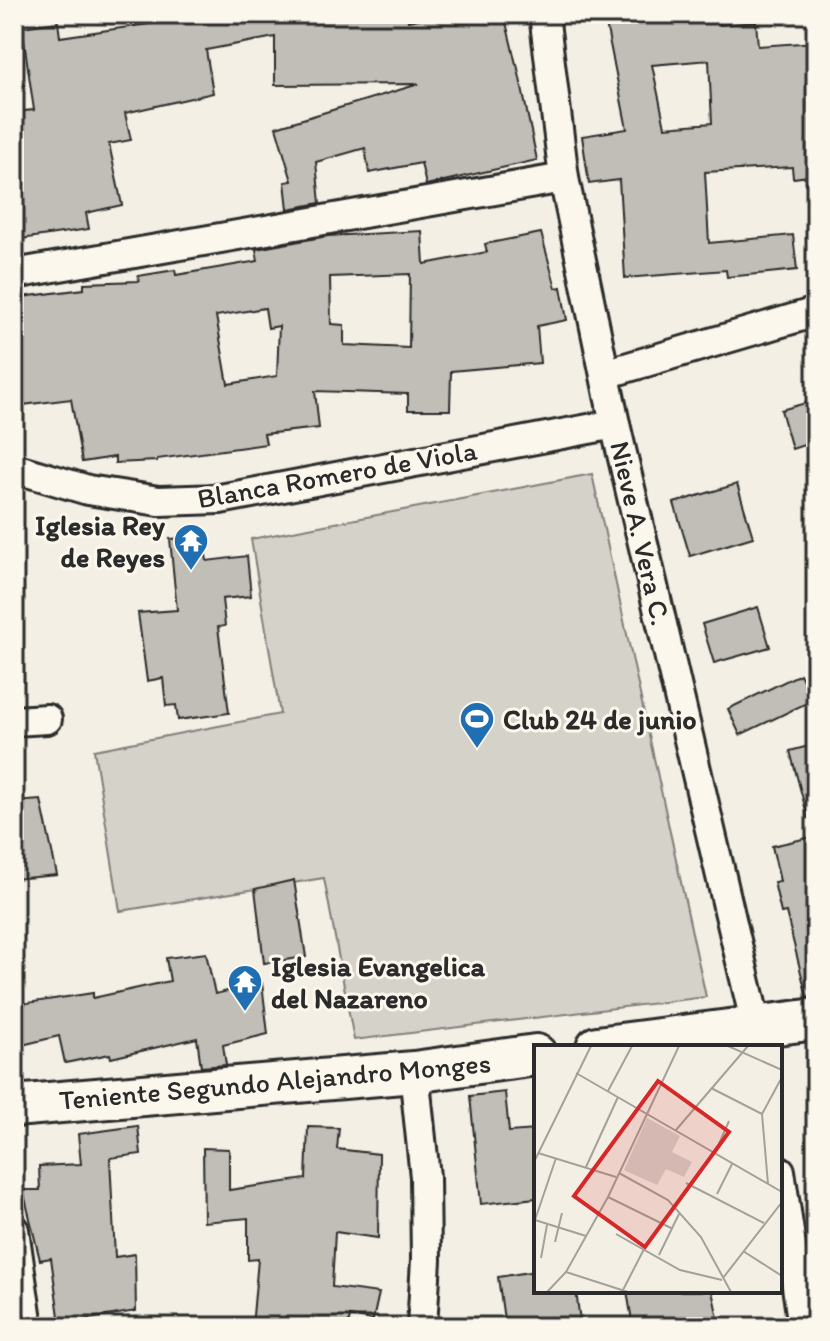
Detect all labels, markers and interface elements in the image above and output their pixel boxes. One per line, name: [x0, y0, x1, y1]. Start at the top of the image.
street label: Blanca Romero de Viola: [195, 433, 480, 515]
street label: Nieve A. Vera C.: [603, 438, 679, 628]
place label: Iglesia Rey de Reyes: [35, 508, 166, 574]
temple icon: Iglesia Rey de Reyes: [172, 522, 210, 572]
sports icon: Club 24 de junio: [458, 700, 496, 750]
place label: Club 24 de junio: [503, 702, 697, 736]
place label: Iglesia Evangelica del Nazareno: [271, 949, 486, 1015]
temple icon: Iglesia Evangelica del Nazareno: [226, 963, 264, 1013]
street label: Teniente Segundo Alejandro Monges: [58, 1045, 492, 1117]
inset map: [534, 1045, 782, 1293]

